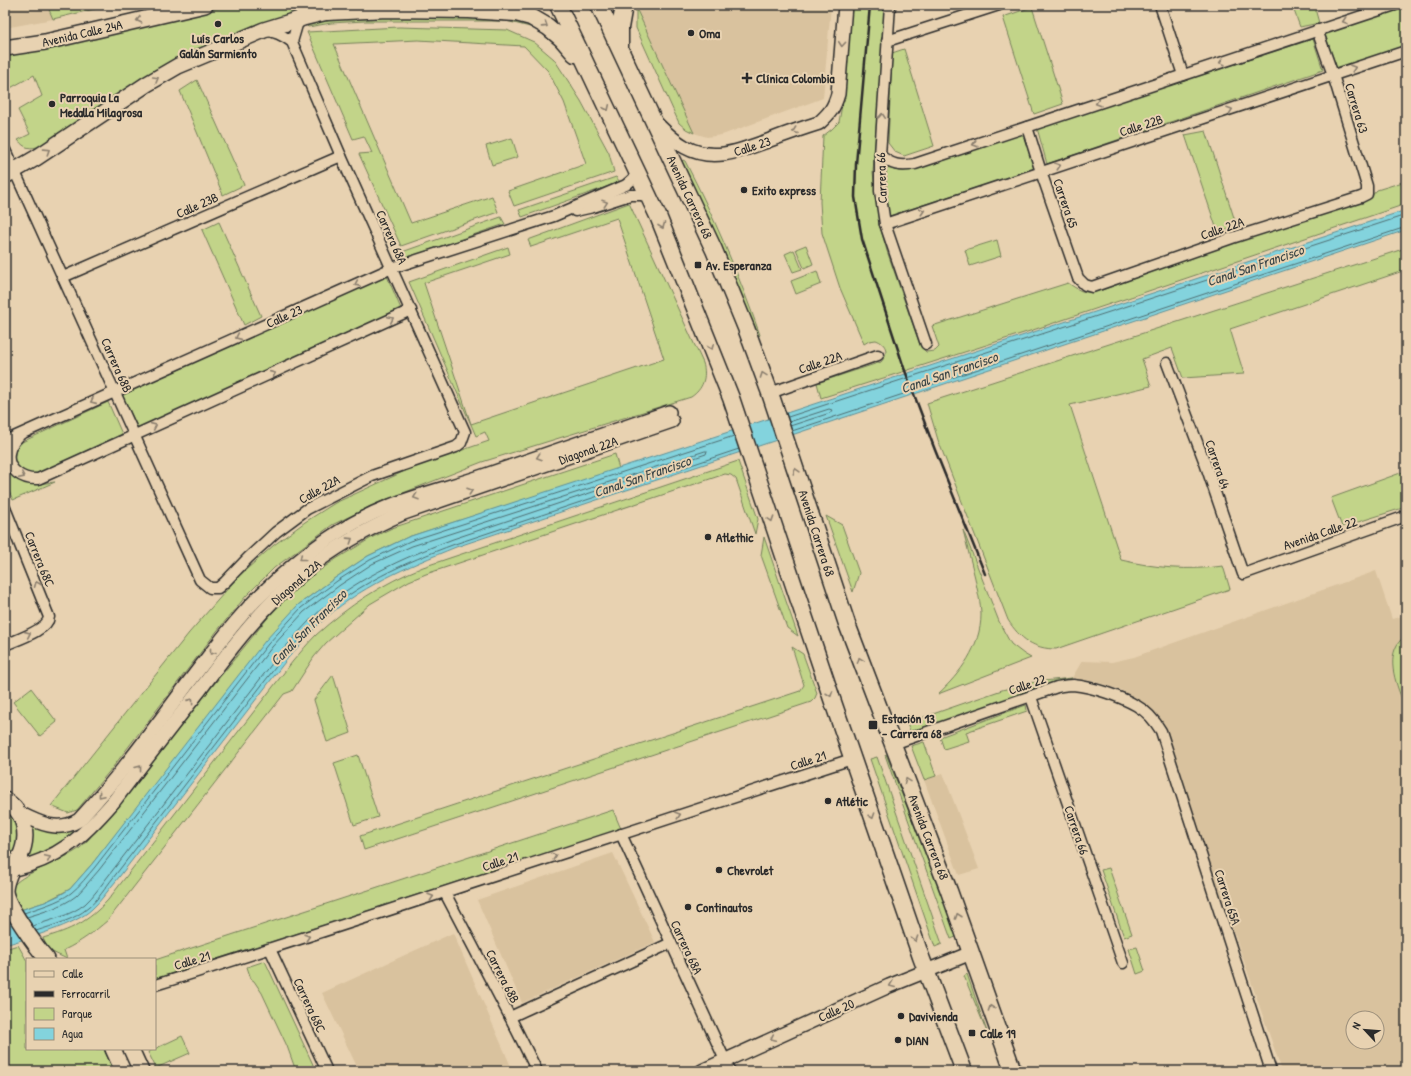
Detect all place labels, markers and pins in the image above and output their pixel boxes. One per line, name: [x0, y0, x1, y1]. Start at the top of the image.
marker: Luís Carlos Galán Sarmiento: [213, 19, 223, 29]
place label: Oma: [699, 24, 721, 42]
marker: Oma: [686, 28, 696, 38]
place label: Luís Carlos Galán Sarmiento: [179, 29, 257, 62]
place label: Clínica Colombia: [756, 69, 836, 87]
marker: Clínica Colombia: [741, 72, 753, 84]
place label: Parroquia La Medalla Milagrosa: [60, 88, 143, 122]
marker: Parroquia La Medalla Milagrosa: [47, 99, 57, 109]
place label: Exito express: [752, 181, 816, 200]
marker: Exito express: [739, 185, 749, 195]
place label: Av. Esperanza: [706, 256, 772, 275]
marker: Av. Esperanza: [693, 260, 703, 270]
place label: Atlethic: [716, 528, 754, 546]
marker: Atlethic: [703, 532, 713, 542]
place label: Estación 13 - Carrera 68: [882, 709, 942, 742]
marker: Estación 13 - Carrera 68: [867, 719, 879, 731]
place label: Atlétic: [836, 792, 869, 810]
marker: Atlétic: [823, 796, 833, 806]
place label: Chevrolet: [727, 861, 774, 879]
marker: Chevrolet: [714, 865, 724, 875]
place label: Continautos: [696, 898, 753, 916]
marker: Continautos: [683, 902, 693, 912]
place label: Davivienda: [909, 1007, 959, 1025]
marker: Davivienda: [896, 1011, 906, 1021]
place label: Calle 19: [980, 1024, 1016, 1042]
marker: Calle 19: [967, 1028, 977, 1038]
place label: DIAN: [906, 1031, 929, 1049]
marker: DIAN: [893, 1035, 903, 1045]

